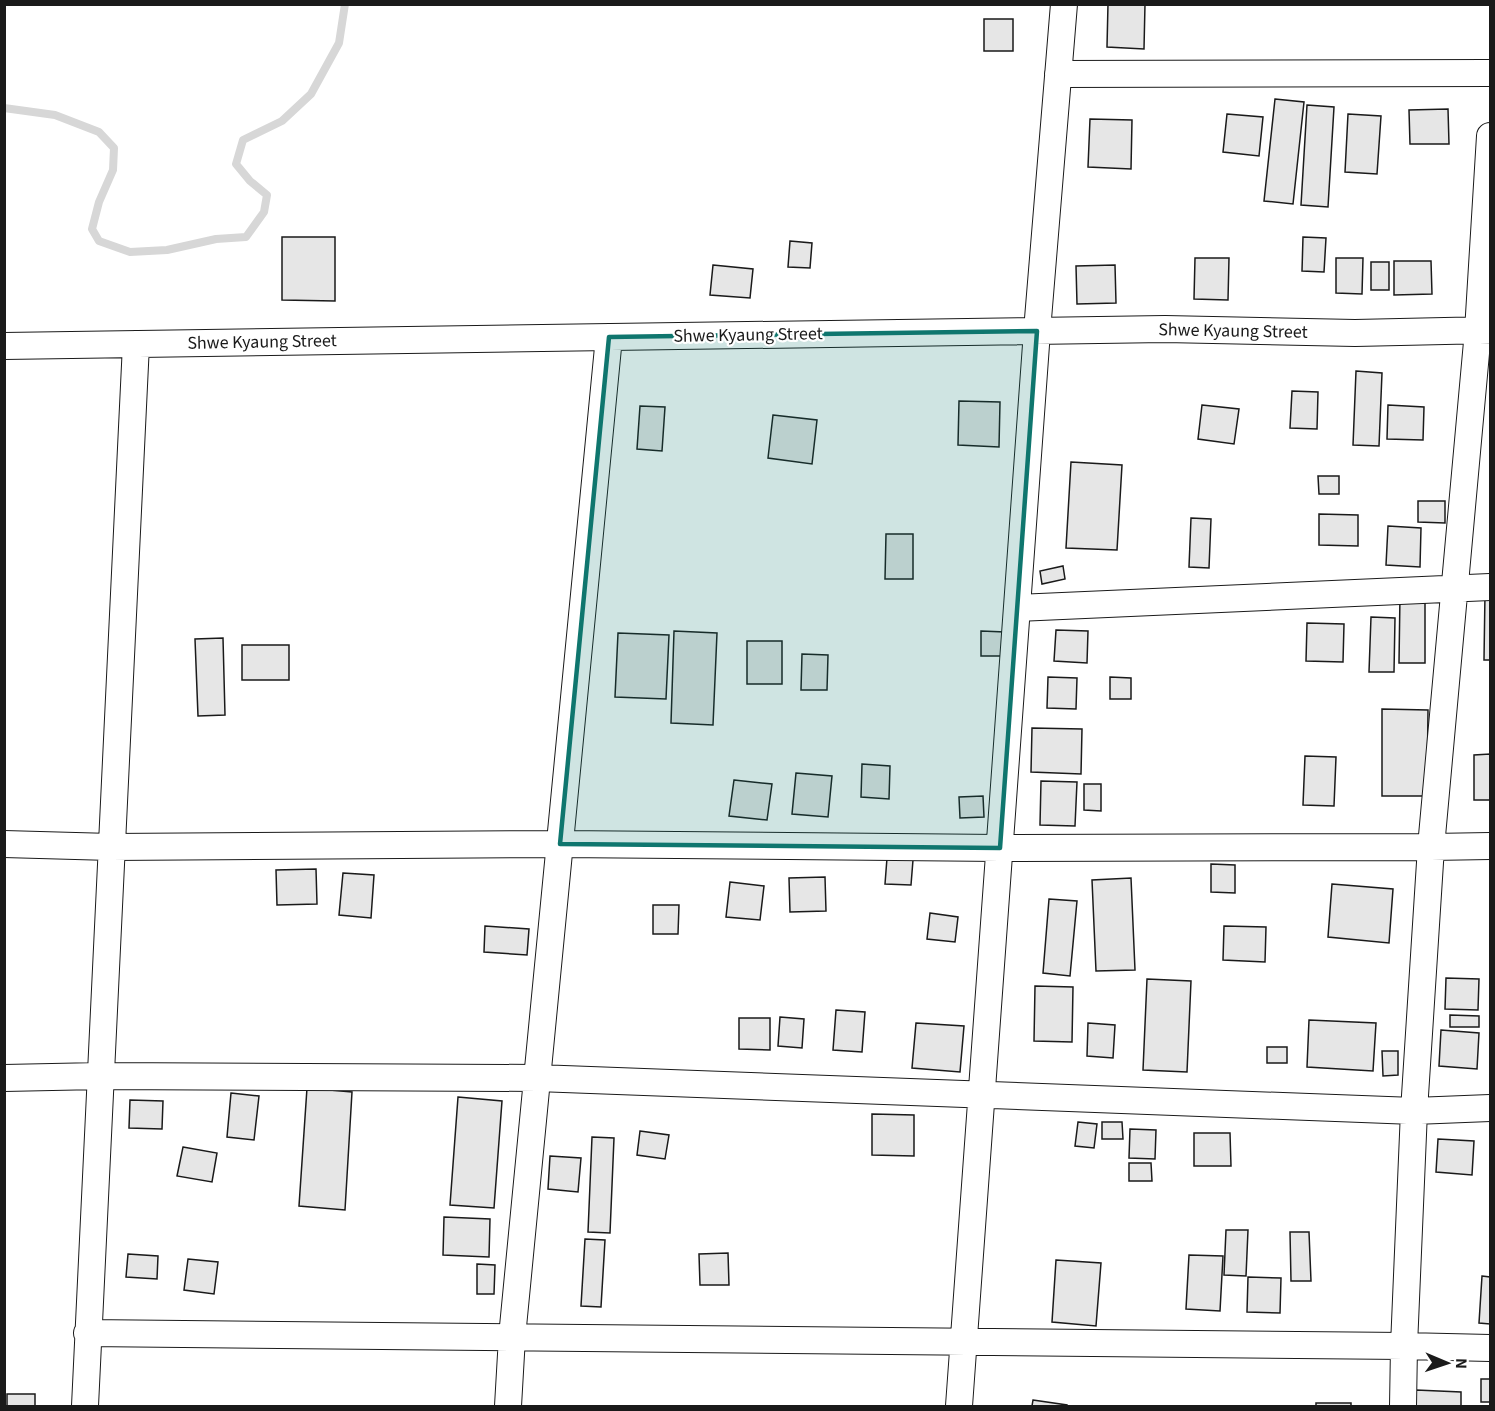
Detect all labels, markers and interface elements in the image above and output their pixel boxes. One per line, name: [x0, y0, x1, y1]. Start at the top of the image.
street label: Shwe Kyaung Street: [1158, 317, 1308, 345]
street label: Shwe Kyaung Street: [673, 321, 823, 349]
street label: Shwe Kyaung Street: [187, 328, 337, 356]
north arrow: [1417, 1333, 1477, 1393]
text: N: [1450, 1358, 1472, 1369]

